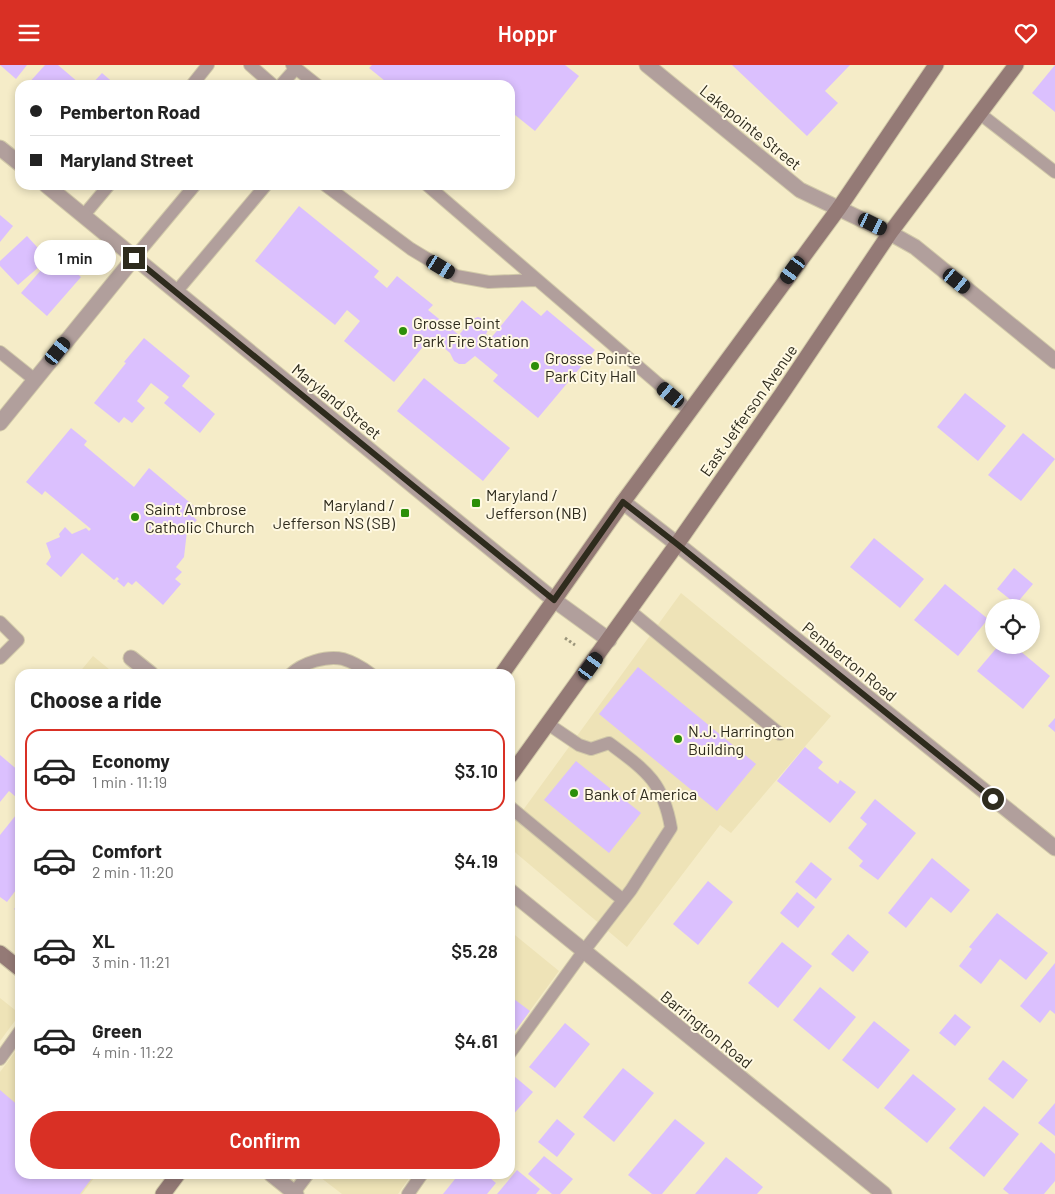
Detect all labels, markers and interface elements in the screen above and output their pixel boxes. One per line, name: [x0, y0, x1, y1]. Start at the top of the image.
icon: menu: [15, 19, 43, 47]
icon: heart: [1012, 19, 1040, 47]
text: Hoppr: [498, 20, 557, 46]
street label: Lakepointe Street: [697, 80, 805, 174]
text: Pemberton Road: [60, 100, 200, 123]
text: Maryland Street: [60, 148, 194, 171]
car: [856, 211, 889, 237]
callout: 1 min: [34, 241, 116, 275]
route end: [123, 247, 145, 269]
text: 1 min: [58, 248, 92, 267]
car: [424, 253, 457, 281]
car: [778, 253, 807, 287]
car: [940, 266, 973, 296]
place label: Grosse Point Park Fire Station: [413, 313, 529, 350]
marker: Grosse Point Park Fire Station: [397, 325, 409, 337]
car: [42, 335, 73, 367]
street label: East Jefferson Avenue: [695, 341, 801, 479]
place label: Grosse Pointe Park City Hall: [545, 348, 641, 385]
street label: Maryland Street: [289, 359, 385, 443]
marker: Grosse Pointe Park City Hall: [529, 360, 541, 372]
car: [654, 380, 687, 410]
place label: Maryland / Jefferson (NB): [486, 485, 587, 522]
place label: Maryland / Jefferson NS (SB): [273, 495, 396, 532]
marker: Maryland / Jefferson (NB): [470, 497, 482, 509]
place label: Saint Ambrose Catholic Church: [145, 499, 255, 536]
marker: Maryland / Jefferson NS (SB): [399, 507, 411, 519]
marker: Saint Ambrose Catholic Church: [129, 511, 141, 523]
map controls: [985, 599, 1040, 654]
button: locate: [985, 599, 1040, 654]
street label: Pemberton Road: [799, 617, 901, 705]
car: [576, 649, 605, 683]
text: Choose a ride: [30, 686, 162, 712]
place label: N.J. Harrington Building: [688, 721, 794, 758]
marker: N.J. Harrington Building: [672, 733, 684, 745]
icon: car: [32, 748, 77, 793]
text: Economy: [92, 749, 170, 772]
text: $3.10: [454, 759, 498, 782]
text: 1 min · 11:19: [92, 772, 167, 791]
place label: Bank of America: [584, 784, 697, 803]
marker: Bank of America: [568, 787, 580, 799]
route start: [982, 788, 1004, 810]
icon: car: [32, 838, 77, 883]
text: Comfort: [92, 839, 162, 862]
text: $4.19: [454, 849, 498, 872]
text: 2 min · 11:20: [92, 862, 174, 881]
icon: car: [32, 928, 77, 973]
text: XL: [92, 929, 115, 952]
text: $5.28: [451, 939, 498, 962]
text: 3 min · 11:21: [92, 952, 170, 971]
street label: Barrington Road: [657, 986, 757, 1072]
icon: car: [32, 1018, 77, 1063]
text: Green: [92, 1019, 142, 1042]
text: $4.61: [454, 1029, 498, 1052]
text: 4 min · 11:22: [92, 1042, 174, 1061]
button: Confirm: [30, 1111, 500, 1169]

